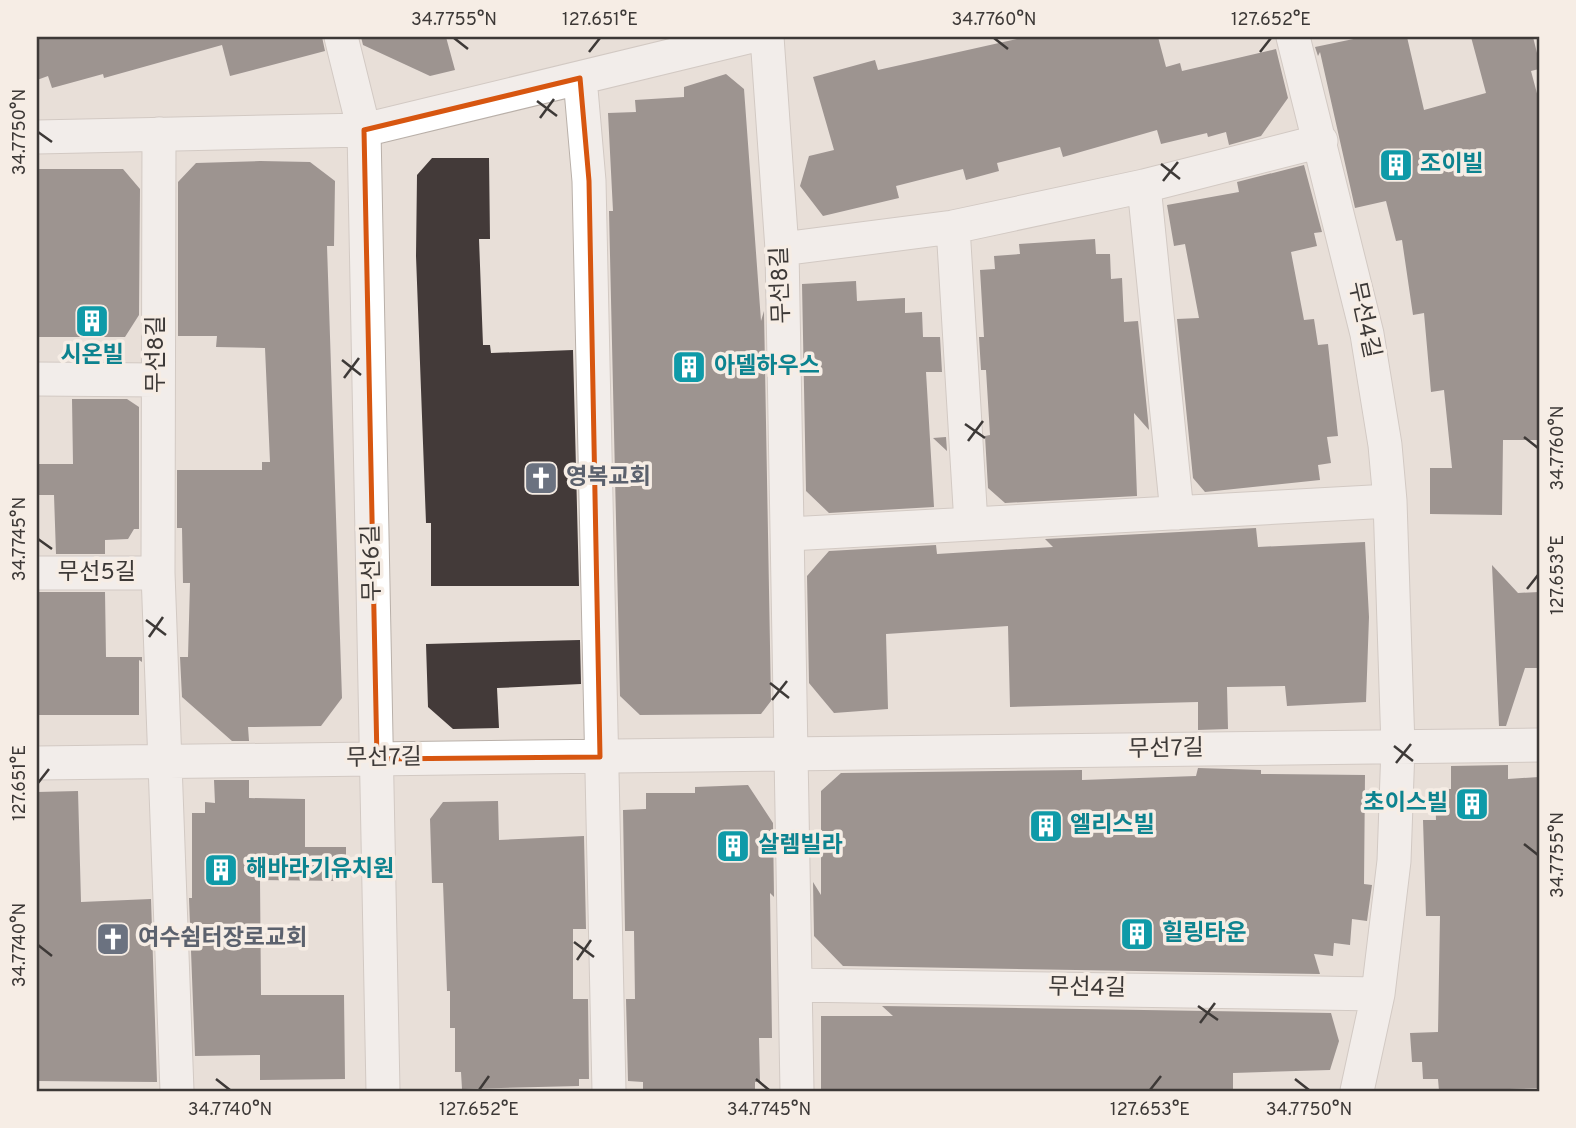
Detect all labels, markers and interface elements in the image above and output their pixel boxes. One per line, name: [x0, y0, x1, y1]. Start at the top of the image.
text: 34.7755°N: [411, 9, 497, 32]
text: 127.651°E: [562, 9, 638, 32]
text: 34.7760°N: [951, 9, 1037, 32]
text: 127.652°E: [1231, 9, 1311, 32]
text: 34.7750°N: [9, 89, 32, 175]
building icon: 조이빌: [1377, 146, 1415, 184]
place label: 조이빌: [1420, 151, 1483, 180]
street label: 무선8길: [766, 246, 798, 324]
street label: 무선4길: [1341, 279, 1385, 361]
building icon: 시온빌: [73, 302, 111, 340]
street label: 무선8길: [143, 315, 172, 393]
place label: 시온빌: [60, 342, 124, 371]
building icon: 아델하우스: [670, 348, 708, 386]
place label: 아델하우스: [714, 353, 820, 382]
text: 34.7760°N: [1547, 405, 1570, 491]
church icon: 영복교회: [522, 459, 560, 497]
place label: 영복교회: [566, 464, 651, 493]
text: 34.7745°N: [9, 497, 32, 581]
street label: 무선6길: [358, 524, 388, 602]
text: 127.653°E: [1547, 535, 1570, 615]
street label: 무선5길: [58, 559, 136, 588]
street label: 무선7길: [1128, 735, 1204, 765]
street label: 무선7길: [346, 744, 422, 774]
text: 127.651°E: [9, 745, 32, 821]
building icon: 초이스빌: [1453, 785, 1491, 823]
place label: 초이스빌: [1363, 790, 1448, 819]
building icon: 엘리스빌: [1027, 807, 1065, 845]
place label: 엘리스빌: [1070, 812, 1155, 841]
text: 34.7755°N: [1547, 812, 1570, 898]
building icon: 살렘빌라: [714, 827, 752, 865]
place label: 살렘빌라: [758, 832, 843, 861]
building icon: 해바라기유치원: [202, 851, 240, 889]
place label: 해바라기유치원: [246, 856, 394, 885]
text: 34.7740°N: [9, 903, 32, 987]
building icon: 힐링타운: [1118, 915, 1156, 953]
church icon: 여수쉼터장로교회: [94, 920, 132, 958]
place label: 힐링타운: [1162, 920, 1247, 949]
place label: 여수쉼터장로교회: [138, 925, 307, 954]
street label: 무선4길: [1048, 974, 1126, 1004]
text: 34.7740°N: [188, 1099, 272, 1122]
text: 127.652°E: [439, 1099, 519, 1122]
text: 34.7745°N: [727, 1099, 811, 1122]
text: 127.653°E: [1110, 1099, 1190, 1122]
text: 34.7750°N: [1266, 1099, 1352, 1122]

